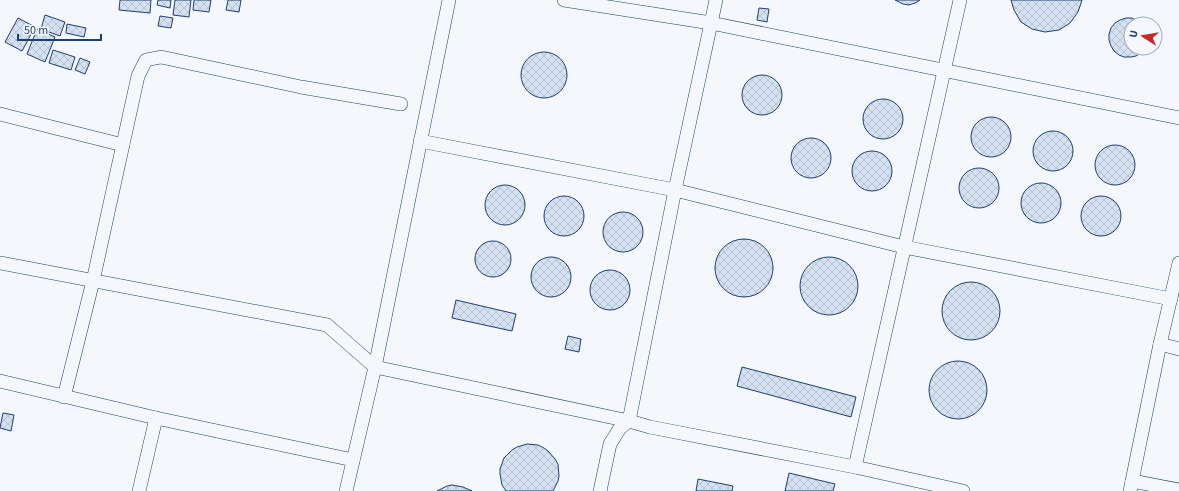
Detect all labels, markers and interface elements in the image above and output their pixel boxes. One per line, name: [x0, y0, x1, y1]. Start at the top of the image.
scale bar: [18, 16, 101, 42]
north arrow: [1123, 16, 1163, 56]
text: 50 m: [24, 22, 48, 39]
text: U: [1126, 29, 1142, 39]

